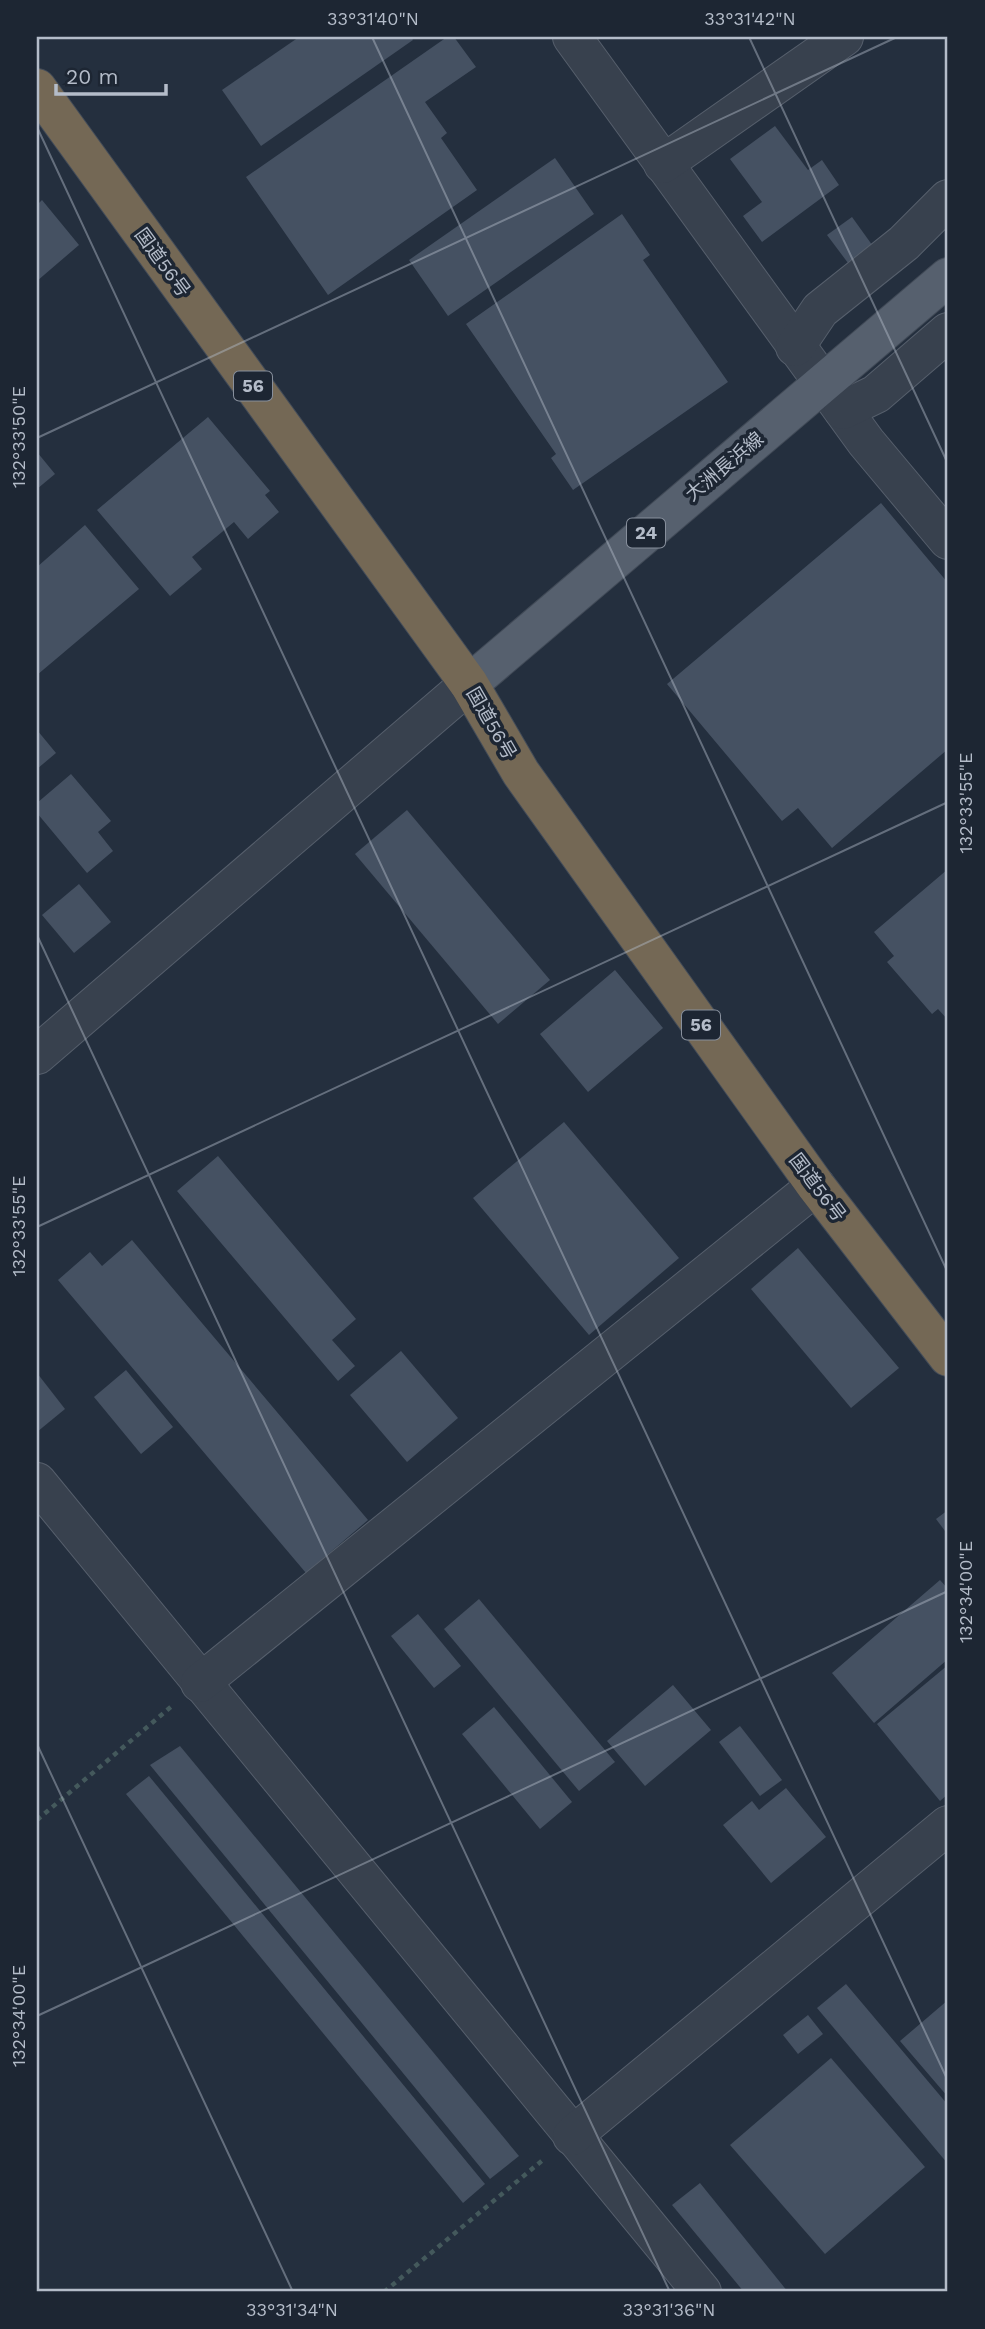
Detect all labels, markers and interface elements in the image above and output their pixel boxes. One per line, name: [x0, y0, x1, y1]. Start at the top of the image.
text: 33°31'40"N: [327, 8, 419, 29]
text: 33°31'42"N: [704, 8, 796, 29]
scale bar: [56, 52, 166, 96]
text: 20 m: [66, 64, 118, 89]
street label: 国道56号: [130, 223, 195, 301]
road number: 56: [234, 372, 272, 400]
text: 132°33'50"E: [8, 386, 29, 488]
street label: 大洲長浜線: [681, 427, 768, 506]
road number: 24: [627, 518, 665, 548]
street label: 国道56号: [462, 683, 521, 763]
text: 132°33'55"E: [955, 752, 976, 854]
road number: 56: [682, 1010, 720, 1040]
street label: 国道56号: [784, 1149, 851, 1226]
text: 132°33'55"E: [8, 1175, 29, 1277]
text: 132°34'00"E: [955, 1541, 976, 1643]
text: 132°34'00"E: [8, 1965, 29, 2067]
text: 33°31'34"N: [246, 2299, 338, 2320]
text: 33°31'36"N: [623, 2299, 715, 2320]

